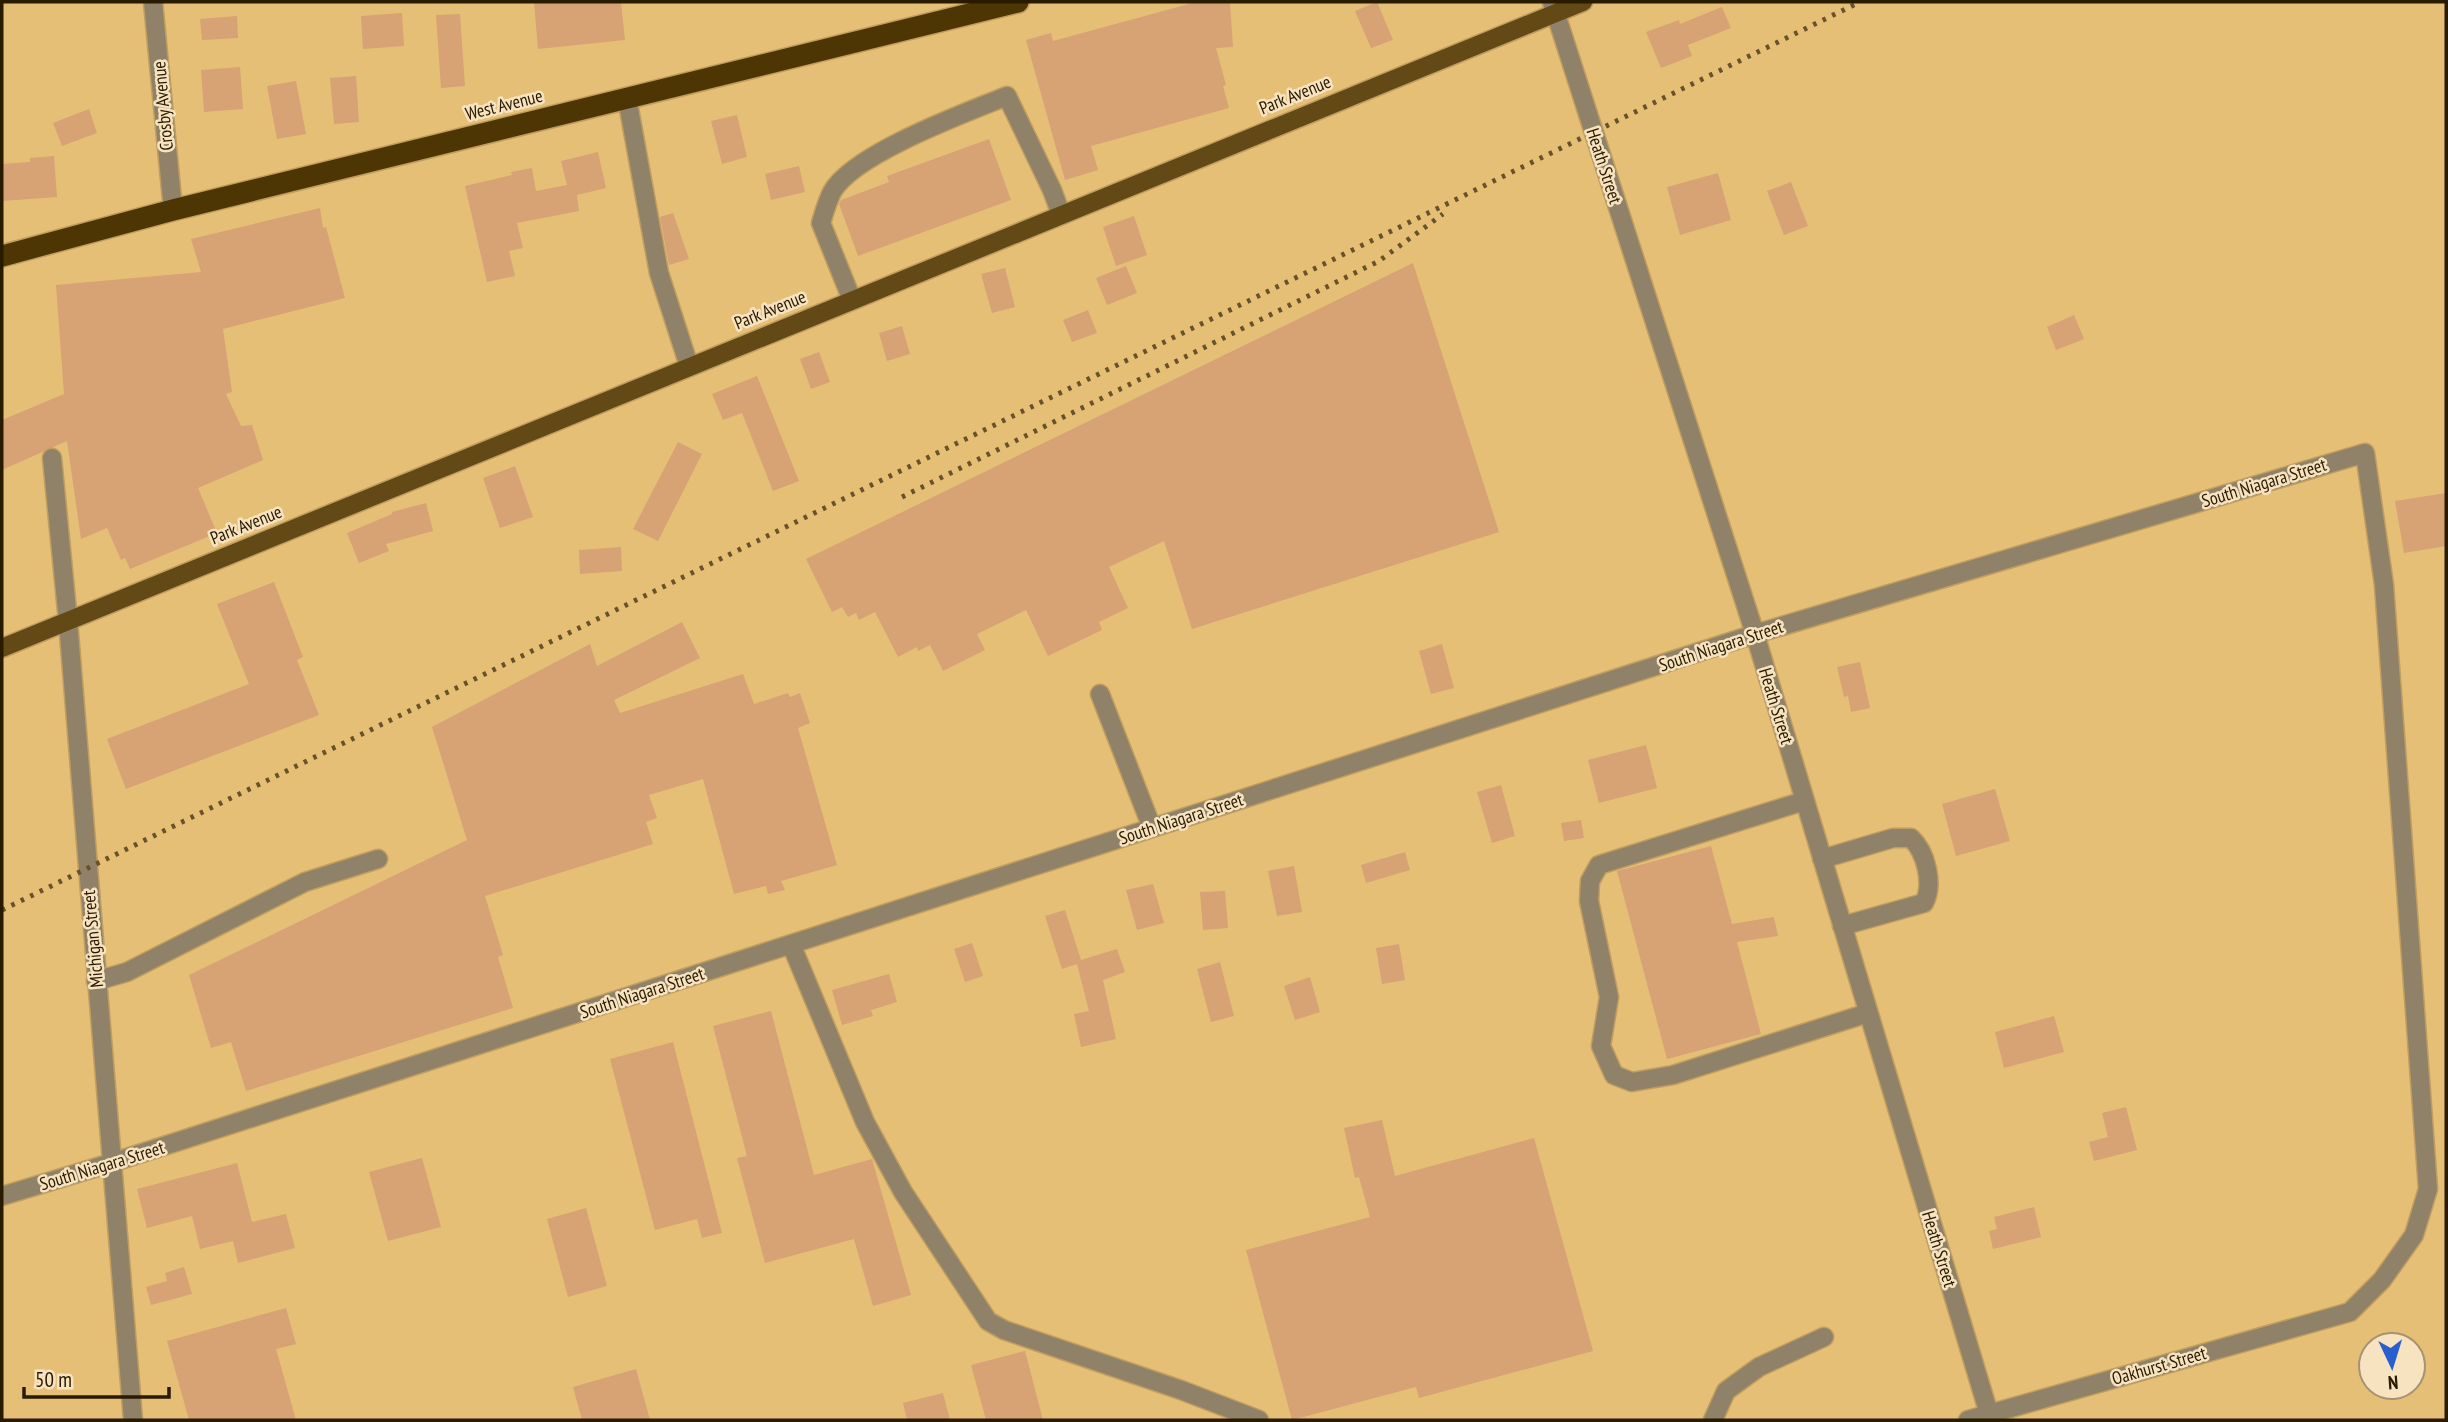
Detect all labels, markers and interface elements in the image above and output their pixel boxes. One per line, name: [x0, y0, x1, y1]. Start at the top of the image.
street label: Crosby Avenue: [147, 60, 178, 152]
street label: Park Avenue: [1256, 70, 1334, 119]
street label: West Avenue: [463, 84, 545, 125]
street label: Heath Street: [1581, 125, 1628, 207]
street label: Park Avenue: [731, 285, 809, 334]
street label: South Niagara Street: [2199, 453, 2329, 512]
street label: Park Avenue: [207, 500, 285, 549]
street label: South Niagara Street: [1656, 615, 1786, 676]
street label: Heath Street: [1754, 665, 1799, 747]
street label: South Niagara Street: [1116, 788, 1246, 849]
street label: Michigan Street: [77, 889, 108, 989]
street label: South Niagara Street: [577, 962, 707, 1023]
street label: South Niagara Street: [37, 1136, 167, 1195]
street label: Heath Street: [1917, 1208, 1962, 1290]
north arrow: [2357, 1331, 2427, 1401]
street label: Oakhurst Street: [2109, 1341, 2209, 1390]
scale bar: [24, 1356, 170, 1400]
text: 50 m: [35, 1366, 72, 1393]
text: N: [2387, 1371, 2399, 1395]

